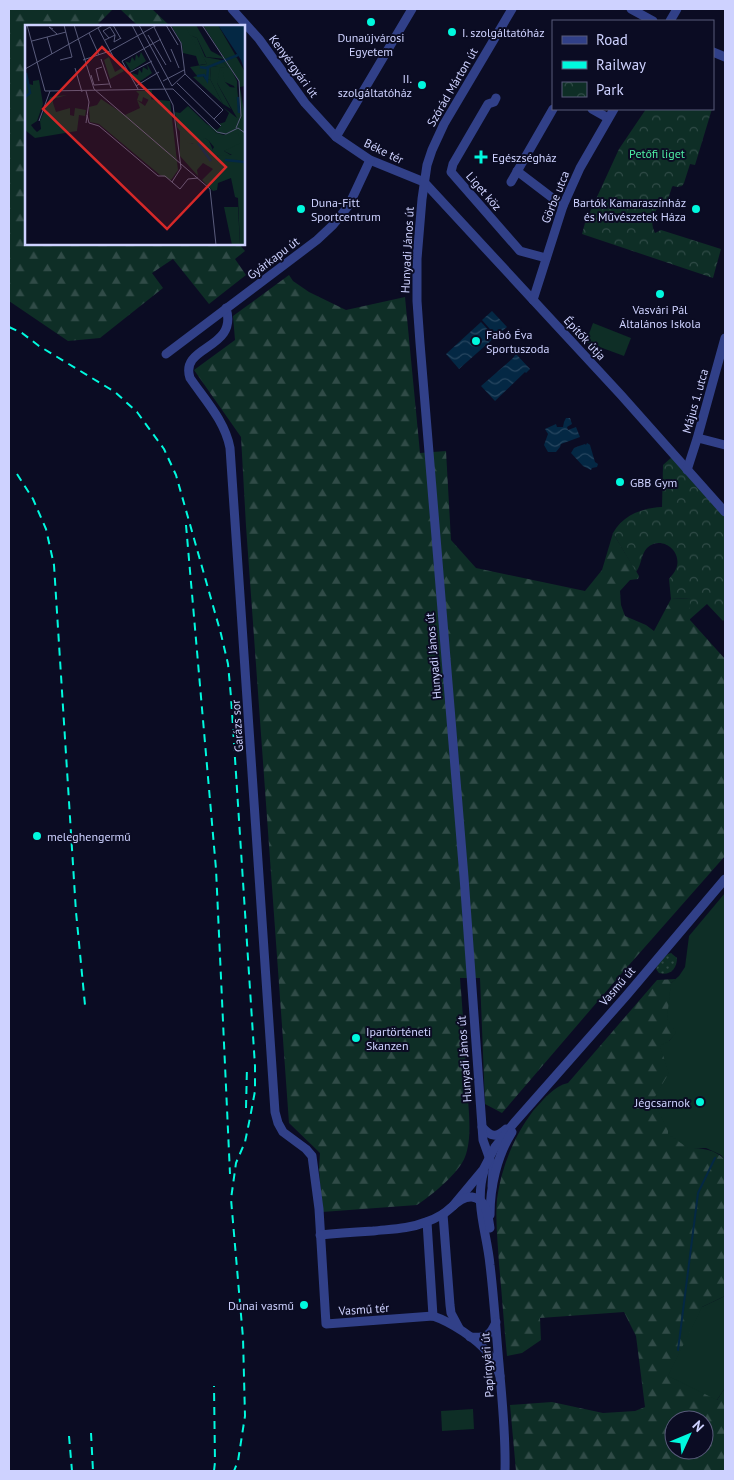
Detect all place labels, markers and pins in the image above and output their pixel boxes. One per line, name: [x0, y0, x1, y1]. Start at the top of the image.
marker: Dunaújvárosi Egyetem: [365, 16, 377, 28]
place label: I. szolgáltatóház: [462, 25, 545, 40]
marker: I. szolgáltatóház: [446, 26, 458, 38]
place label: Dunaújvárosi Egyetem: [337, 30, 405, 59]
place label: II. szolgáltatóház: [338, 71, 412, 100]
marker: II. szolgáltatóház: [416, 79, 428, 91]
marker: Egészségház: [474, 150, 488, 164]
place label: Egészségház: [492, 150, 557, 165]
place label: Duna-Fitt Sportcentrum: [311, 195, 381, 224]
place label: Bartók Kamaraszínház és Művészetek Háza: [573, 195, 686, 224]
marker: Duna-Fitt Sportcentrum: [295, 203, 307, 215]
marker: Bartók Kamaraszínház és Művészetek Háza: [690, 203, 702, 215]
marker: Vasvári Pál Általános Iskola: [654, 288, 666, 300]
place label: Vasvári Pál Általános Iskola: [619, 302, 701, 331]
place label: Fabó Éva Sportuszoda: [486, 327, 549, 356]
marker: Fabó Éva Sportuszoda: [470, 335, 482, 347]
place label: GBB Gym: [630, 475, 677, 490]
marker: GBB Gym: [614, 476, 626, 488]
place label: meleghengermű: [47, 829, 131, 844]
marker: meleghengermű: [31, 830, 43, 842]
place label: Ipartörténeti Skanzen: [366, 1024, 431, 1053]
marker: Ipartörténeti Skanzen: [350, 1032, 362, 1044]
place label: Jégcsarnok: [634, 1095, 690, 1110]
marker: Jégcsarnok: [694, 1096, 706, 1108]
place label: Dunai vasmű: [228, 1298, 294, 1313]
marker: Dunai vasmű: [298, 1299, 310, 1311]

